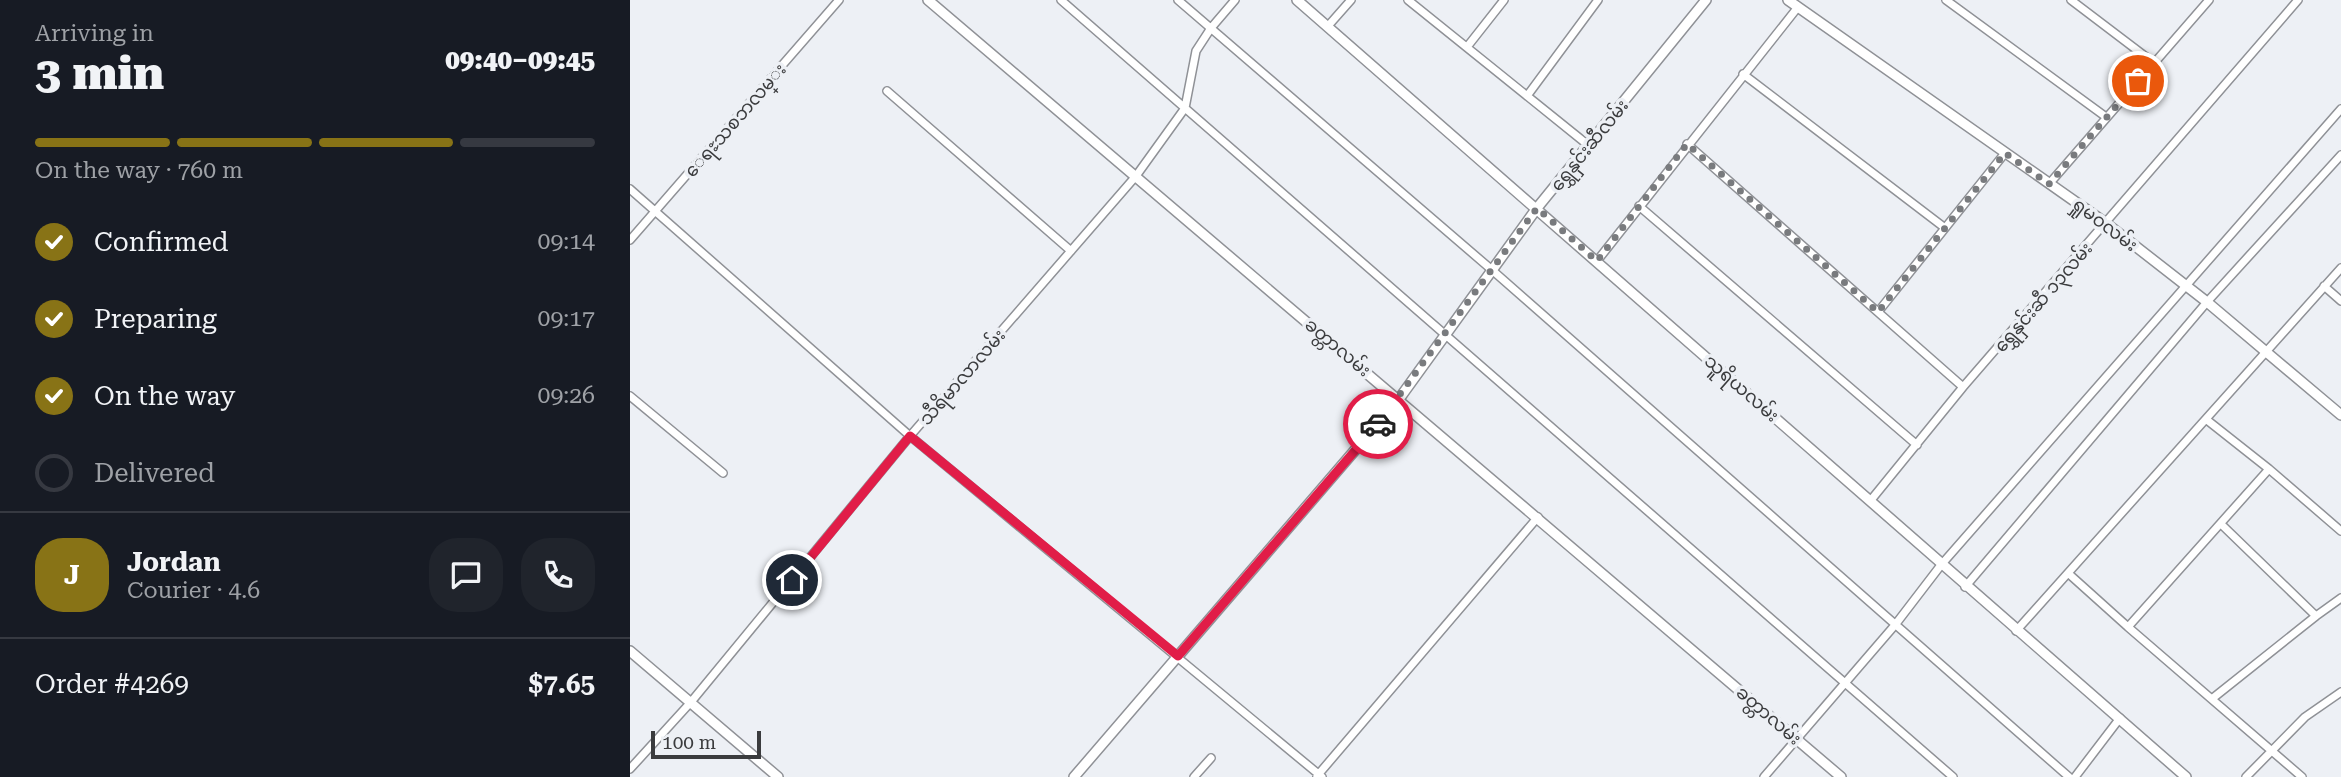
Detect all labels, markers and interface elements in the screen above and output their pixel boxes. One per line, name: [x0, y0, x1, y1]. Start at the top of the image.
text: Arriving in: [35, 20, 154, 47]
text: 09:40–09:45: [445, 45, 595, 75]
text: 3 min: [35, 46, 164, 100]
pin: [2108, 51, 2168, 111]
street label: ေရႊသစၥာလမ္း: [680, 59, 794, 185]
icon: bag: [2119, 62, 2157, 100]
street label: ရွှေနှင်းဆီလမ်း: [1543, 93, 1636, 198]
text: On the way · 760 m: [35, 157, 243, 184]
street label: ရှုမဝလမ်း: [2065, 191, 2143, 259]
icon: check: [35, 223, 73, 261]
text: Confirmed: [94, 227, 229, 257]
text: 09:14: [538, 228, 595, 255]
street label: ရွှေနှင်းဆီ ၁၃လမ်း: [1987, 236, 2100, 359]
icon: check: [35, 300, 73, 338]
text: Preparing: [94, 304, 217, 334]
text: 09:17: [538, 305, 595, 332]
street label: ခတ္တာလမ်း: [1298, 312, 1376, 384]
street label: သီရိမာလာလမ်း: [912, 323, 1013, 433]
street label: သူရိယလမ်း: [1697, 348, 1785, 430]
icon: check: [35, 377, 73, 415]
text: On the way: [94, 381, 235, 411]
text: 09:26: [538, 382, 595, 409]
courier: [1343, 389, 1413, 459]
icon: car: [1359, 405, 1397, 443]
text: Delivered: [94, 458, 215, 488]
button: chat: [429, 538, 503, 612]
button: phone: [521, 538, 595, 612]
text: Jordan: [127, 547, 221, 577]
pin: [762, 550, 822, 610]
text: J: [64, 560, 80, 590]
icon: home: [773, 561, 811, 599]
text: Courier · 4.6: [127, 577, 260, 604]
text: Order #4269: [35, 669, 189, 699]
text: $7.65: [529, 669, 595, 699]
street label: ခတ္တာလမ်း: [1729, 680, 1807, 753]
scale bar: [651, 728, 761, 760]
text: 100 m: [662, 731, 716, 754]

